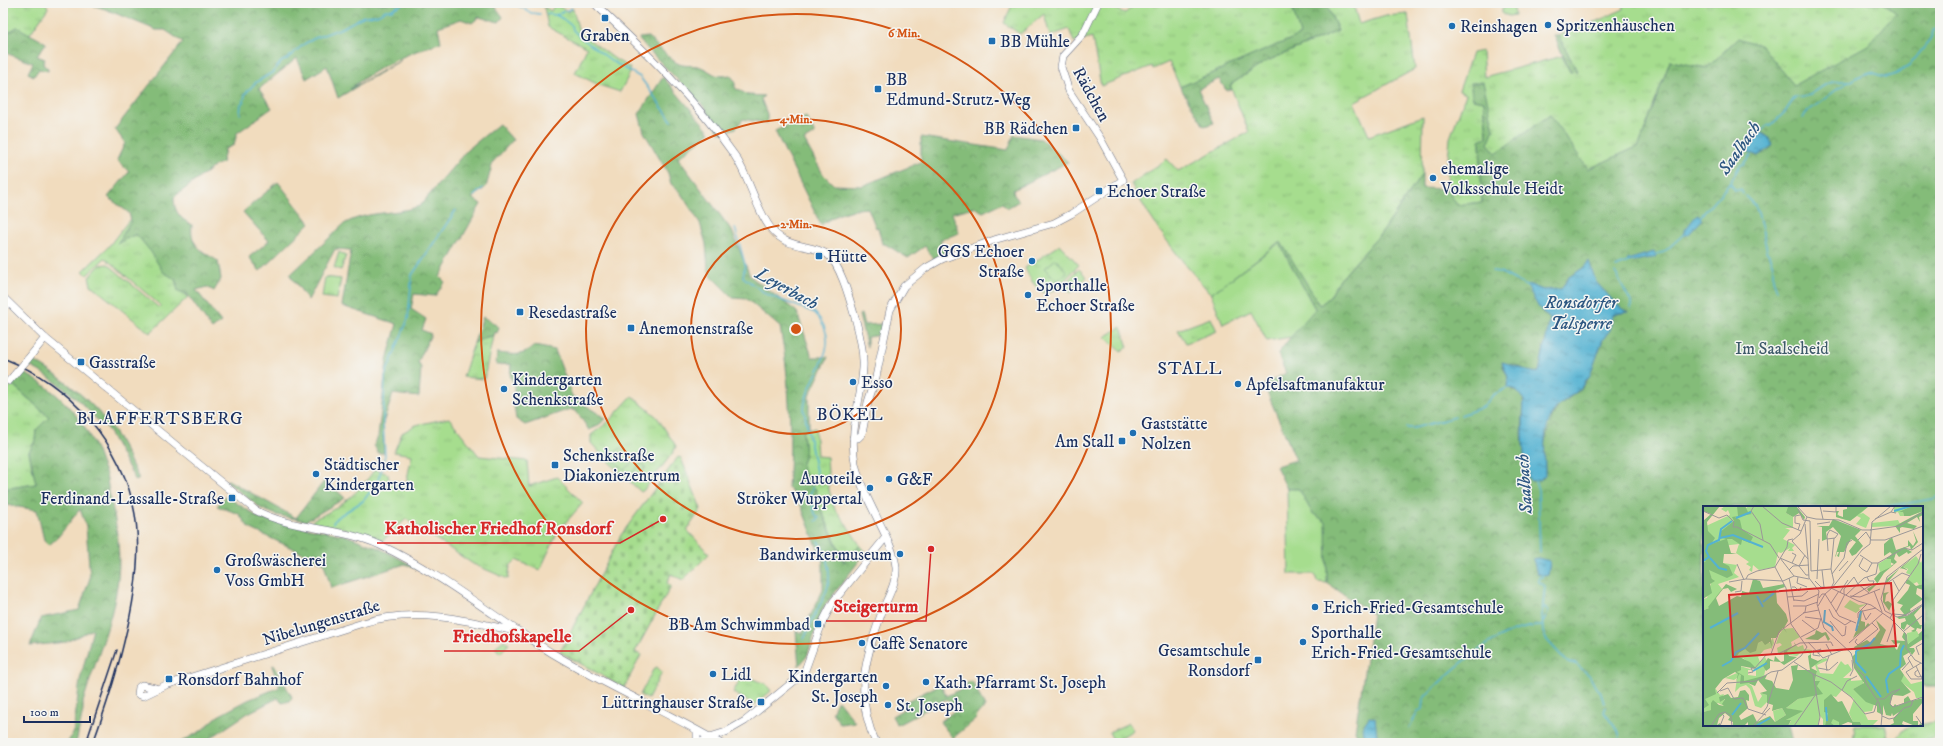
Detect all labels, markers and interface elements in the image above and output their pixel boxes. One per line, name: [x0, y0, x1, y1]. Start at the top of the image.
marker: Graben: [600, 13, 610, 23]
place label: Spritzenhäuschen: [1556, 15, 1675, 37]
place label: Reinshagen: [1460, 16, 1538, 38]
marker: Spritzenhäuschen: [1543, 20, 1553, 30]
marker: Reinshagen: [1447, 21, 1457, 31]
place label: Graben: [580, 25, 630, 47]
text: 6 Min.: [888, 26, 920, 41]
place label: BB Mühle: [1000, 31, 1070, 53]
marker: BB Mühle: [987, 36, 997, 46]
street label: Rädchen: [1067, 63, 1115, 126]
place label: BB Edmund-Strutz-Weg: [886, 69, 1031, 111]
marker: BB Edmund-Strutz-Weg: [873, 84, 883, 94]
text: 4 Min.: [779, 112, 812, 127]
place label: BB Rädchen: [984, 118, 1068, 140]
water label: Saalbach: [1713, 118, 1766, 180]
marker: BB Rädchen: [1071, 123, 1081, 133]
place label: ehemalige Volksschule Heidt: [1440, 158, 1564, 200]
marker: ehemalige Volksschule Heidt: [1428, 173, 1438, 183]
place label: Echoer Straße: [1107, 181, 1206, 203]
marker: Echoer Straße: [1094, 186, 1104, 196]
text: 2 Min.: [780, 217, 812, 232]
place label: GGS Echoer Straße: [938, 241, 1025, 283]
place label: Hütte: [827, 246, 867, 268]
marker: Hütte: [814, 251, 824, 261]
marker: GGS Echoer Straße: [1027, 256, 1037, 266]
water label: Leyerbach: [750, 262, 822, 315]
place label: Sporthalle Echoer Straße: [1036, 275, 1135, 317]
marker: Sporthalle Echoer Straße: [1023, 290, 1033, 300]
water label: Ronsdorfer Talsperre: [1544, 292, 1619, 335]
place label: Resedastraße: [528, 302, 617, 324]
marker: Resedastraße: [515, 307, 525, 317]
place label: Anemonenstraße: [639, 318, 753, 340]
centre of rings: [789, 322, 803, 336]
marker: Anemonenstraße: [626, 323, 636, 333]
park label: Im Saalscheid: [1735, 338, 1829, 360]
place label: Gasstraße: [89, 352, 156, 374]
marker: Gasstraße: [76, 357, 86, 367]
district label: STALL: [1158, 358, 1223, 380]
place label: Kindergarten Schenkstraße: [512, 369, 603, 411]
place label: Esso: [861, 372, 893, 394]
place label: Apfelsaftmanufaktur: [1246, 374, 1385, 396]
marker: Esso: [848, 377, 858, 387]
marker: Apfelsaftmanufaktur: [1233, 379, 1243, 389]
marker: Kindergarten Schenkstraße: [499, 384, 509, 394]
district label: BÖKEL: [816, 404, 884, 426]
district label: BLAFFERTSBERG: [76, 408, 244, 430]
place label: Gaststätte Nolzen: [1141, 413, 1208, 455]
marker: Gaststätte Nolzen: [1128, 428, 1138, 438]
place label: Am Stall: [1055, 431, 1114, 453]
marker: Am Stall: [1117, 436, 1127, 446]
place label: Schenkstraße Diakoniezentrum: [563, 445, 680, 487]
water label: Saalbach: [1512, 453, 1538, 516]
place label: Städtischer Kindergarten: [324, 454, 414, 496]
marker: Schenkstraße Diakoniezentrum: [550, 460, 560, 470]
place label: Autoteile Ströker Wuppertal: [737, 468, 862, 510]
marker: Städtischer Kindergarten: [311, 469, 321, 479]
place label: G&F: [897, 469, 933, 491]
marker: G&F: [884, 474, 894, 484]
marker: Autoteile Ströker Wuppertal: [865, 483, 875, 493]
place label: Ferdinand-Lassalle-Straße: [40, 488, 224, 510]
marker: Ferdinand-Lassalle-Straße: [227, 493, 237, 503]
inset map: [1703, 506, 1923, 726]
callout: Katholischer Friedhof Ronsdorf: [377, 513, 620, 543]
text: Katholischer Friedhof Ronsdorf: [384, 518, 615, 540]
place label: Bandwirkermuseum: [759, 544, 892, 566]
marker: Bandwirkermuseum: [895, 549, 905, 559]
place label: Großwäscherei Voss GmbH: [224, 550, 326, 592]
marker: Großwäscherei Voss GmbH: [212, 565, 222, 575]
callout: Steigerturm: [826, 591, 926, 621]
street label: Nibelungenstraße: [260, 595, 382, 651]
text: Steigerturm: [834, 596, 919, 618]
place label: Erich-Fried-Gesamtschule: [1323, 597, 1504, 619]
marker: Erich-Fried-Gesamtschule: [1310, 602, 1320, 612]
place label: BB Am Schwimmbad: [668, 614, 811, 636]
marker: BB Am Schwimmbad: [813, 619, 823, 629]
callout: Friedhofskapelle: [444, 621, 579, 651]
place label: Sporthalle Erich-Fried-Gesamtschule: [1311, 622, 1492, 664]
text: Friedhofskapelle: [452, 626, 572, 648]
place label: Caffè Senatore: [870, 633, 968, 655]
marker: Sporthalle Erich-Fried-Gesamtschule: [1298, 637, 1308, 647]
marker: Caffè Senatore: [857, 638, 867, 648]
place label: Gesamtschule Ronsdorf: [1158, 640, 1253, 682]
marker: Gesamtschule Ronsdorf: [1253, 655, 1263, 665]
place label: Lidl: [721, 664, 751, 686]
place label: Kindergarten St. Joseph: [788, 666, 878, 708]
place label: Ronsdorf Bahnhof: [177, 669, 304, 691]
marker: Lidl: [708, 669, 718, 679]
place label: Kath. Pfarramt St. Joseph: [934, 672, 1106, 694]
marker: Ronsdorf Bahnhof: [164, 674, 174, 684]
marker: Kath. Pfarramt St. Joseph: [921, 677, 931, 687]
marker: Kindergarten St. Joseph: [881, 681, 891, 691]
place label: Lüttringhauser Straße: [602, 692, 753, 714]
place label: St. Joseph: [896, 695, 963, 717]
marker: Lüttringhauser Straße: [756, 697, 766, 707]
scale bar: [24, 698, 90, 724]
marker: St. Joseph: [883, 700, 893, 710]
text: 100 m: [30, 705, 59, 720]

